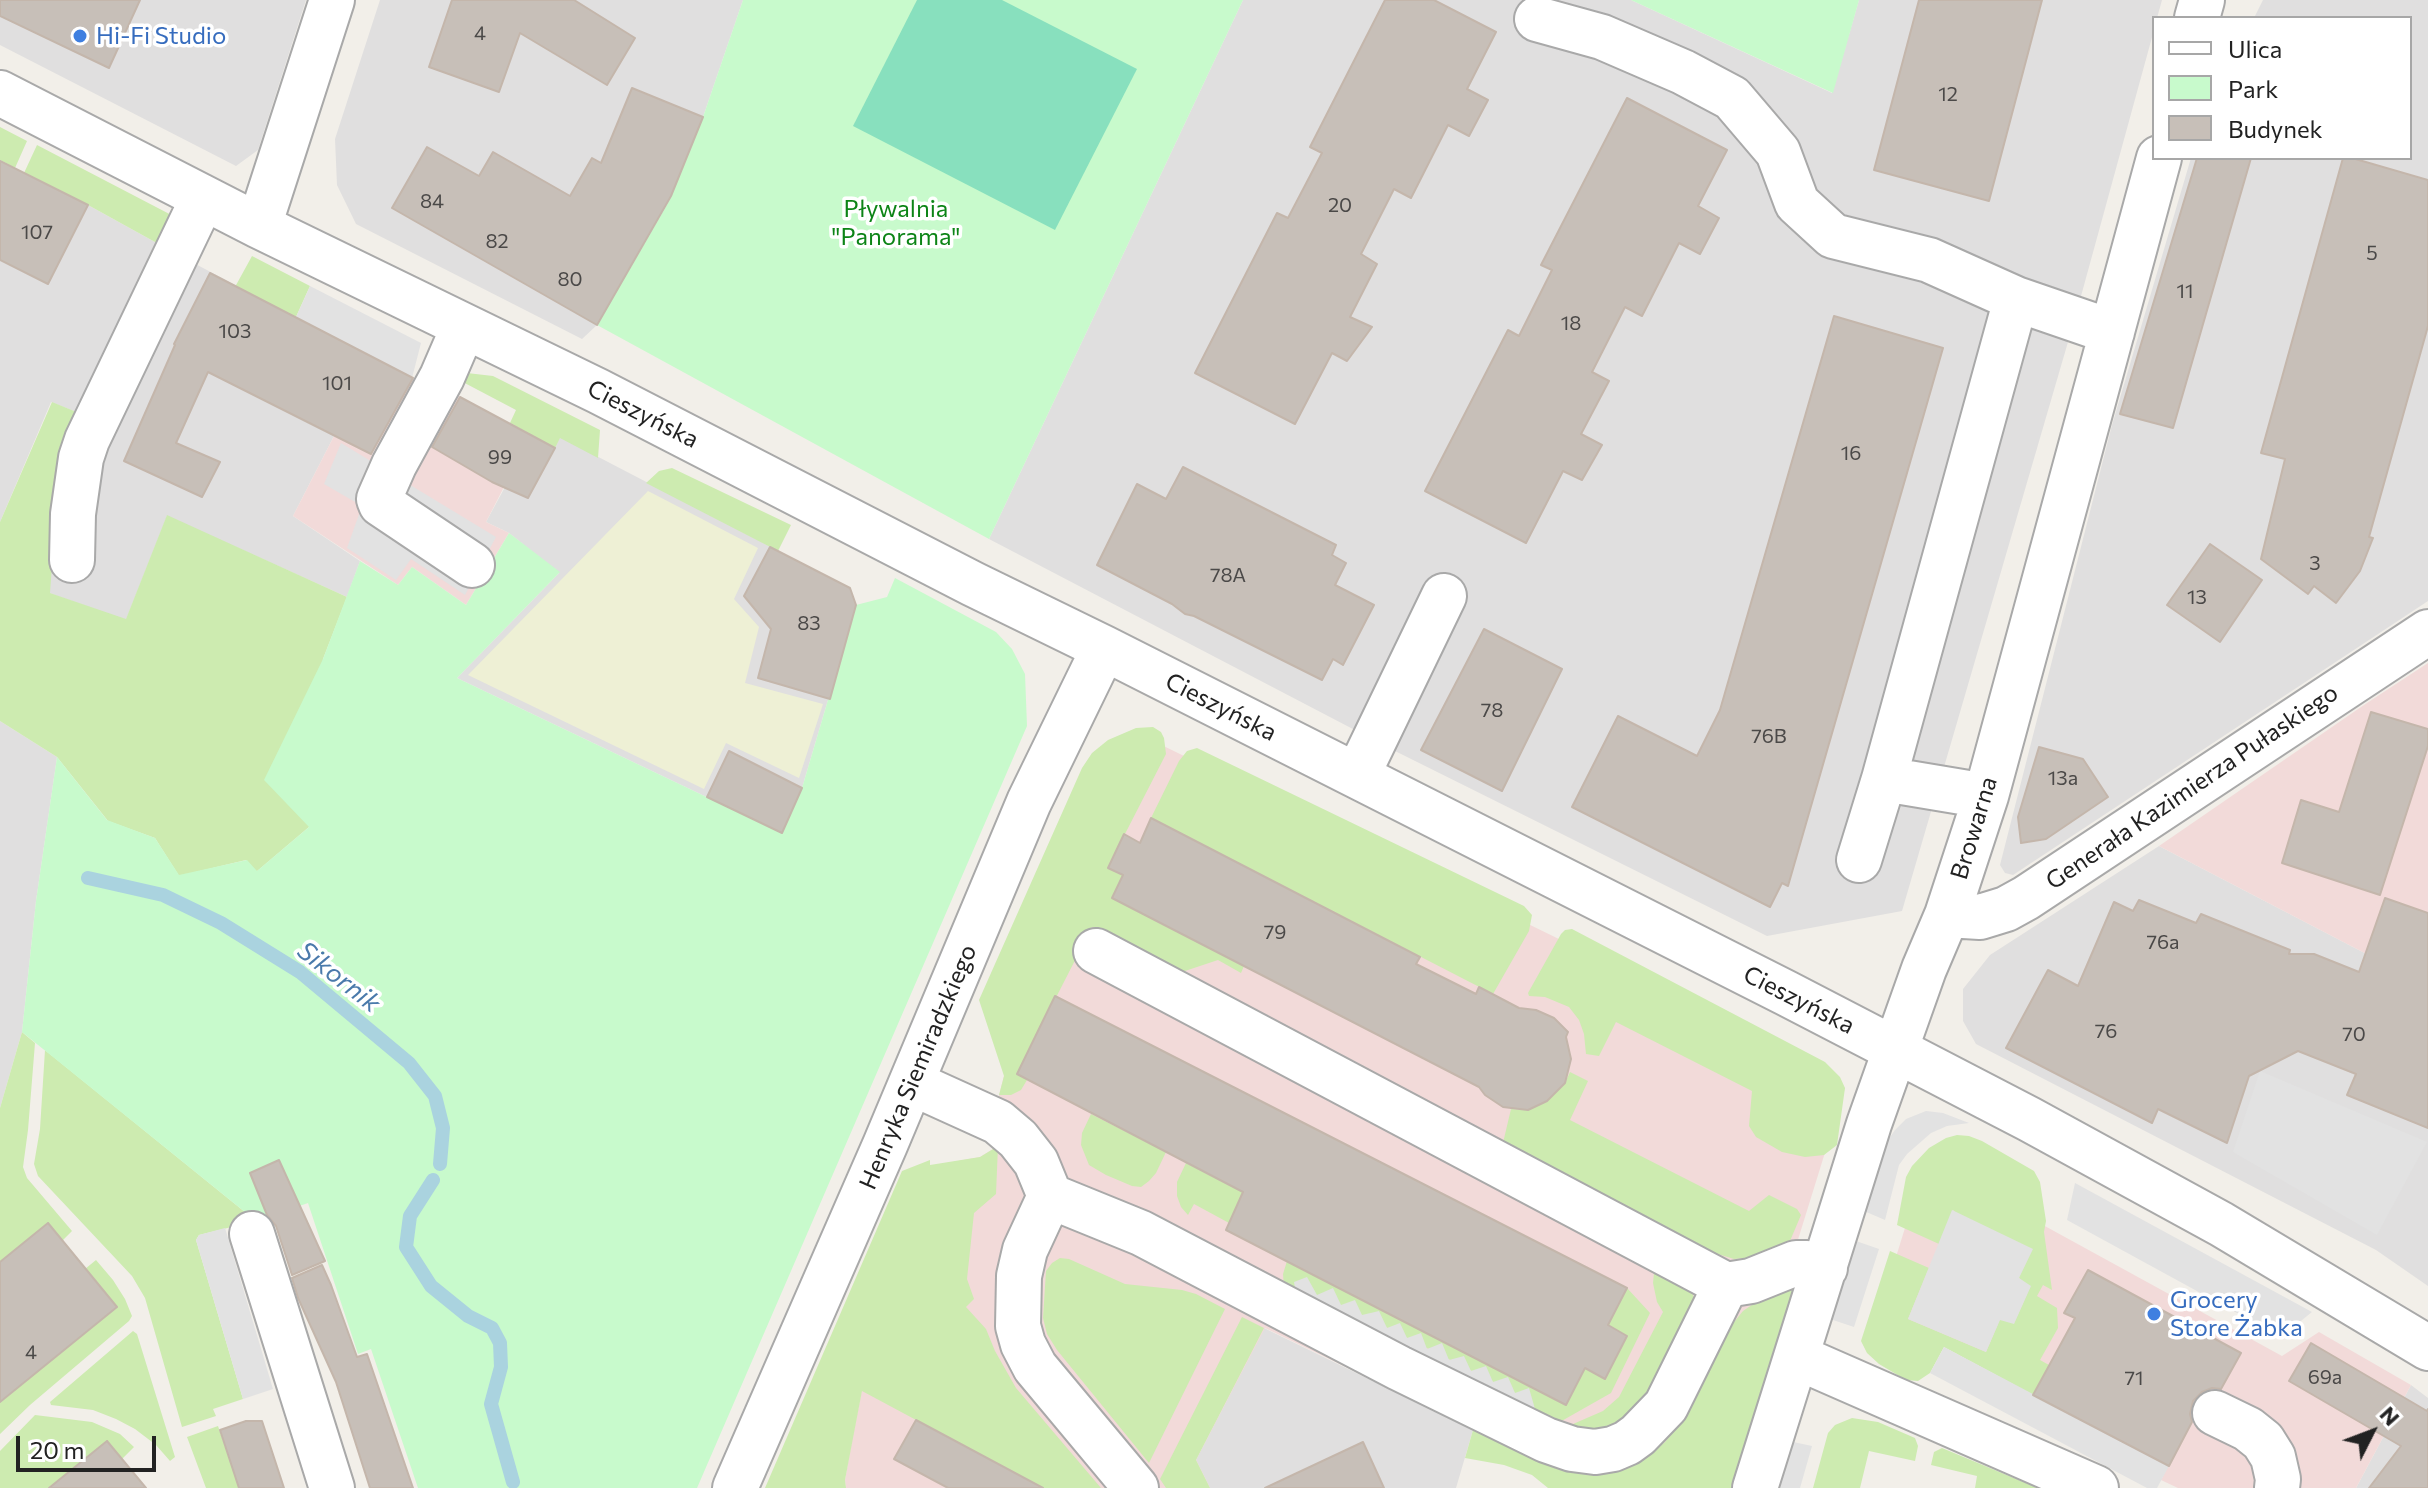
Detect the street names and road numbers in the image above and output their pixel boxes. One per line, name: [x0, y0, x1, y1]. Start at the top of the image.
street label: Cieszyńska: [583, 374, 703, 454]
street label: Cieszyńska: [1161, 667, 1281, 747]
street label: Generała Kazimierza Pułaskiego: [2040, 678, 2344, 896]
street label: Browarna: [1945, 773, 2003, 883]
street label: Henryka Siemiradzkiego: [853, 940, 983, 1194]
street label: Cieszyńska: [1739, 960, 1859, 1040]

